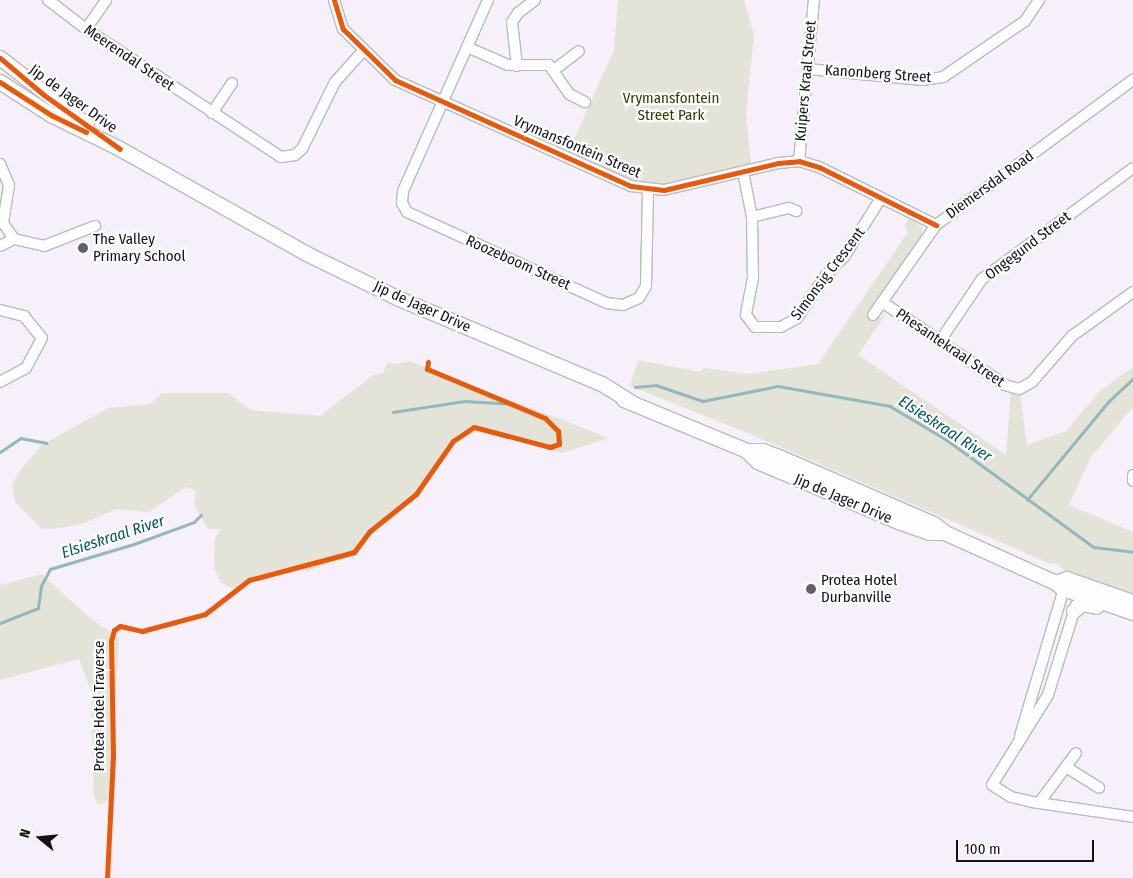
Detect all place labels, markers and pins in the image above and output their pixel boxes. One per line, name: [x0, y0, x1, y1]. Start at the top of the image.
place label: The Valley Primary School: [93, 230, 185, 265]
marker: The Valley Primary School: [77, 242, 89, 254]
place label: Protea Hotel Durbanville: [821, 571, 897, 606]
marker: Protea Hotel Durbanville: [805, 583, 817, 595]

